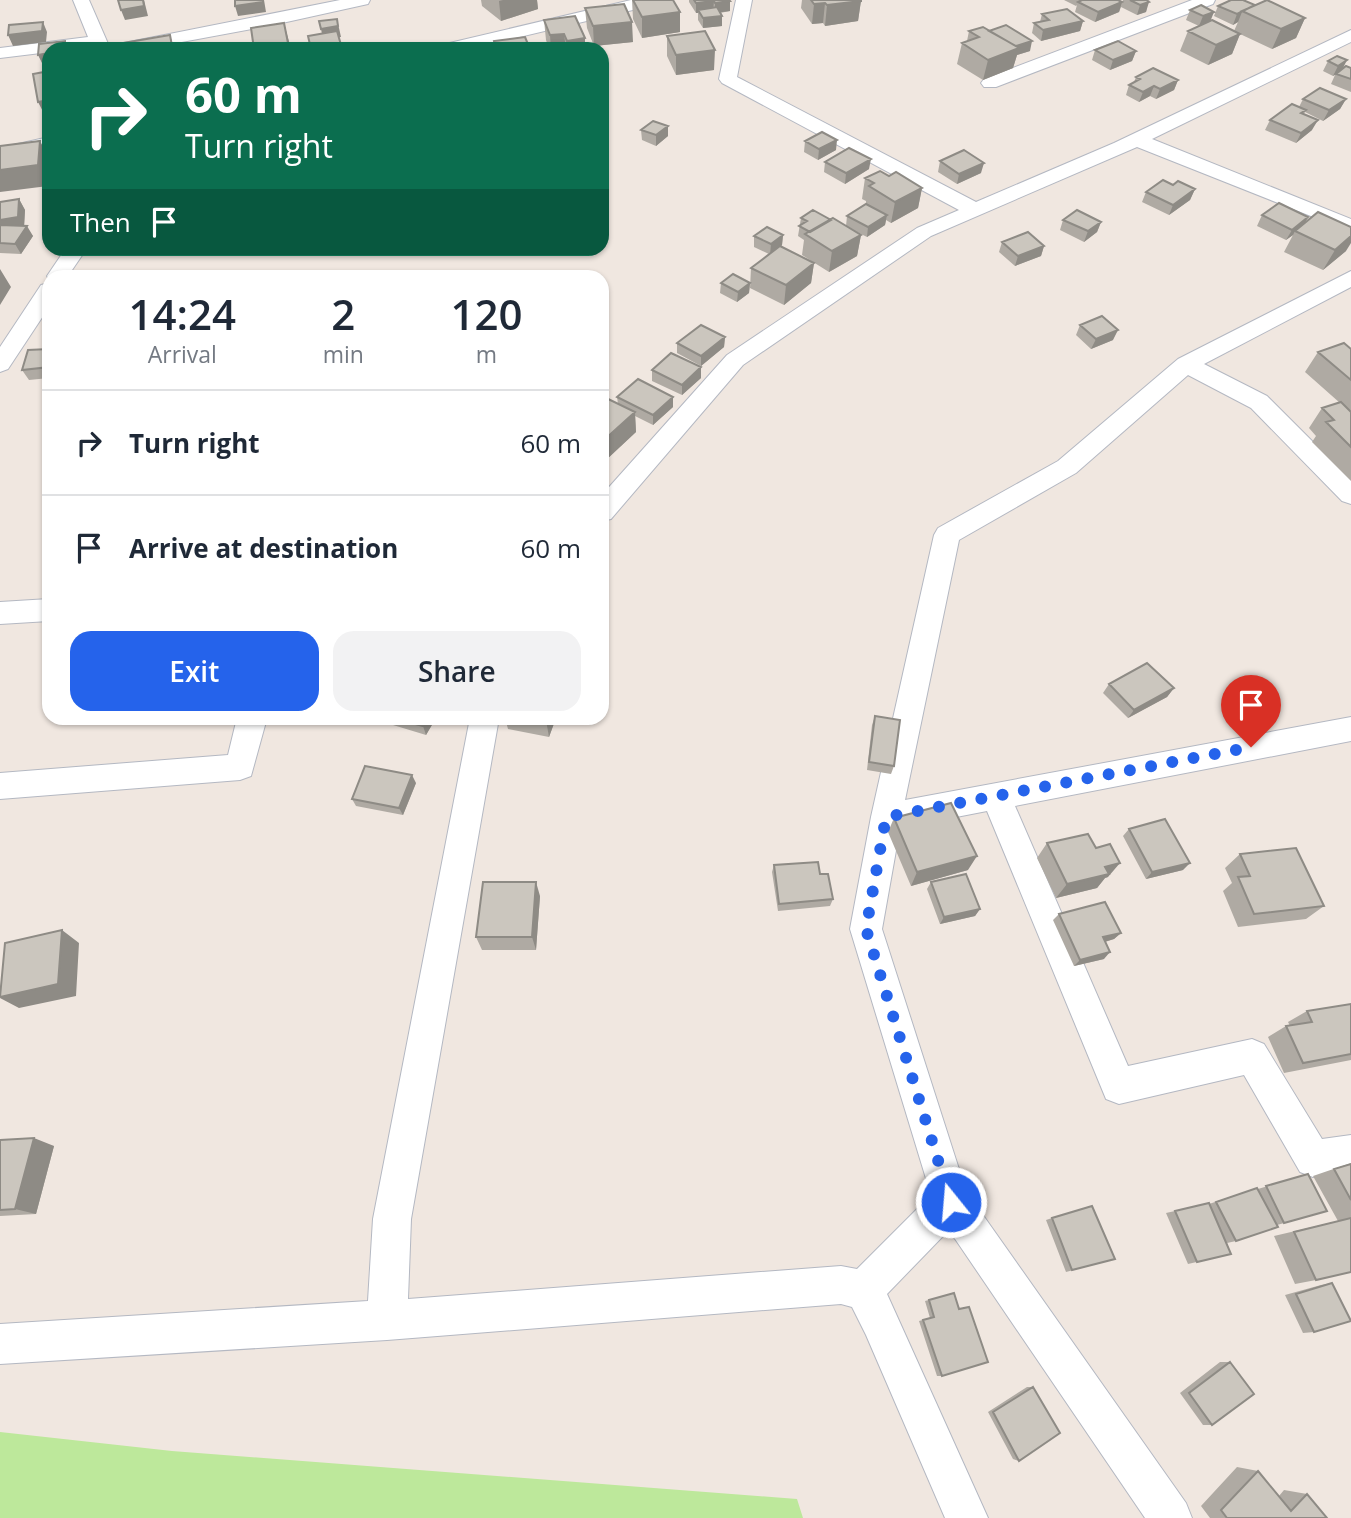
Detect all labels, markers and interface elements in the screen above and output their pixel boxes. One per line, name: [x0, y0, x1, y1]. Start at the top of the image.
text: 60 m: [185, 61, 302, 127]
icon: right: [70, 70, 161, 161]
text: Turn right: [185, 124, 333, 167]
icon: arrive: [145, 203, 183, 241]
text: Then: [70, 204, 131, 240]
text: 14:24: [129, 285, 236, 342]
text: 2: [331, 285, 355, 342]
text: 120: [450, 285, 522, 342]
text: Arrival: [148, 338, 217, 370]
text: min: [323, 338, 364, 370]
text: m: [476, 338, 497, 370]
icon: right: [70, 424, 108, 462]
text: Turn right: [129, 425, 260, 461]
text: 60 m: [520, 425, 581, 461]
icon: arrive: [70, 529, 108, 567]
text: Arrive at destination: [129, 530, 398, 566]
text: 60 m: [520, 530, 581, 566]
button: Exit: [70, 631, 319, 711]
button: Share: [333, 631, 581, 711]
pin: [1221, 675, 1281, 747]
icon: arrive: [1232, 686, 1270, 724]
position arrow: [914, 1165, 988, 1239]

